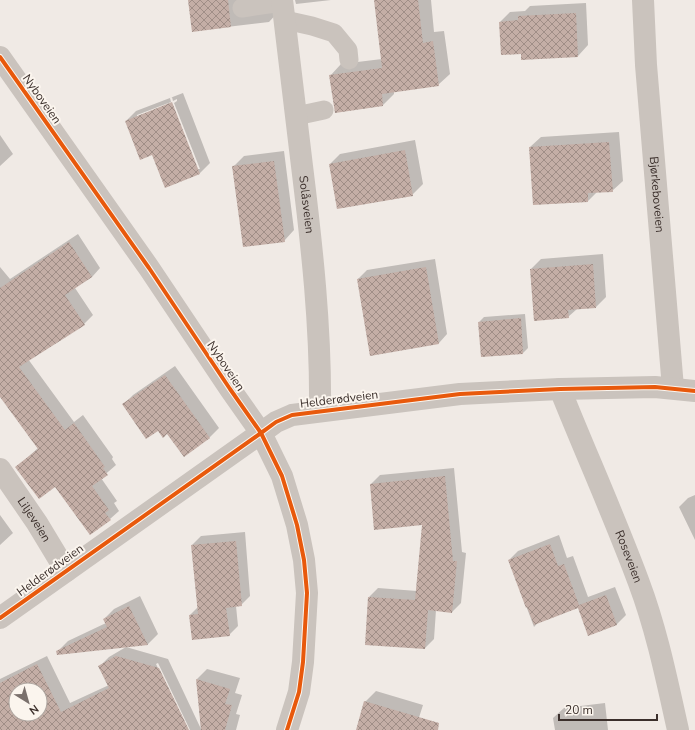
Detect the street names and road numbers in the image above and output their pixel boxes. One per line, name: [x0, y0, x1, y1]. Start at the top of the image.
street label: Nyboveien: [19, 71, 65, 127]
street label: Bjørkeboveien: [646, 156, 668, 233]
street label: Solåsveien: [295, 175, 318, 234]
street label: Nyboveien: [203, 338, 249, 394]
street label: Helderødveien: [299, 386, 379, 412]
street label: Liljeveien: [14, 494, 55, 545]
street label: Roseveien: [611, 528, 646, 585]
street label: Helderødveien: [13, 540, 87, 600]

